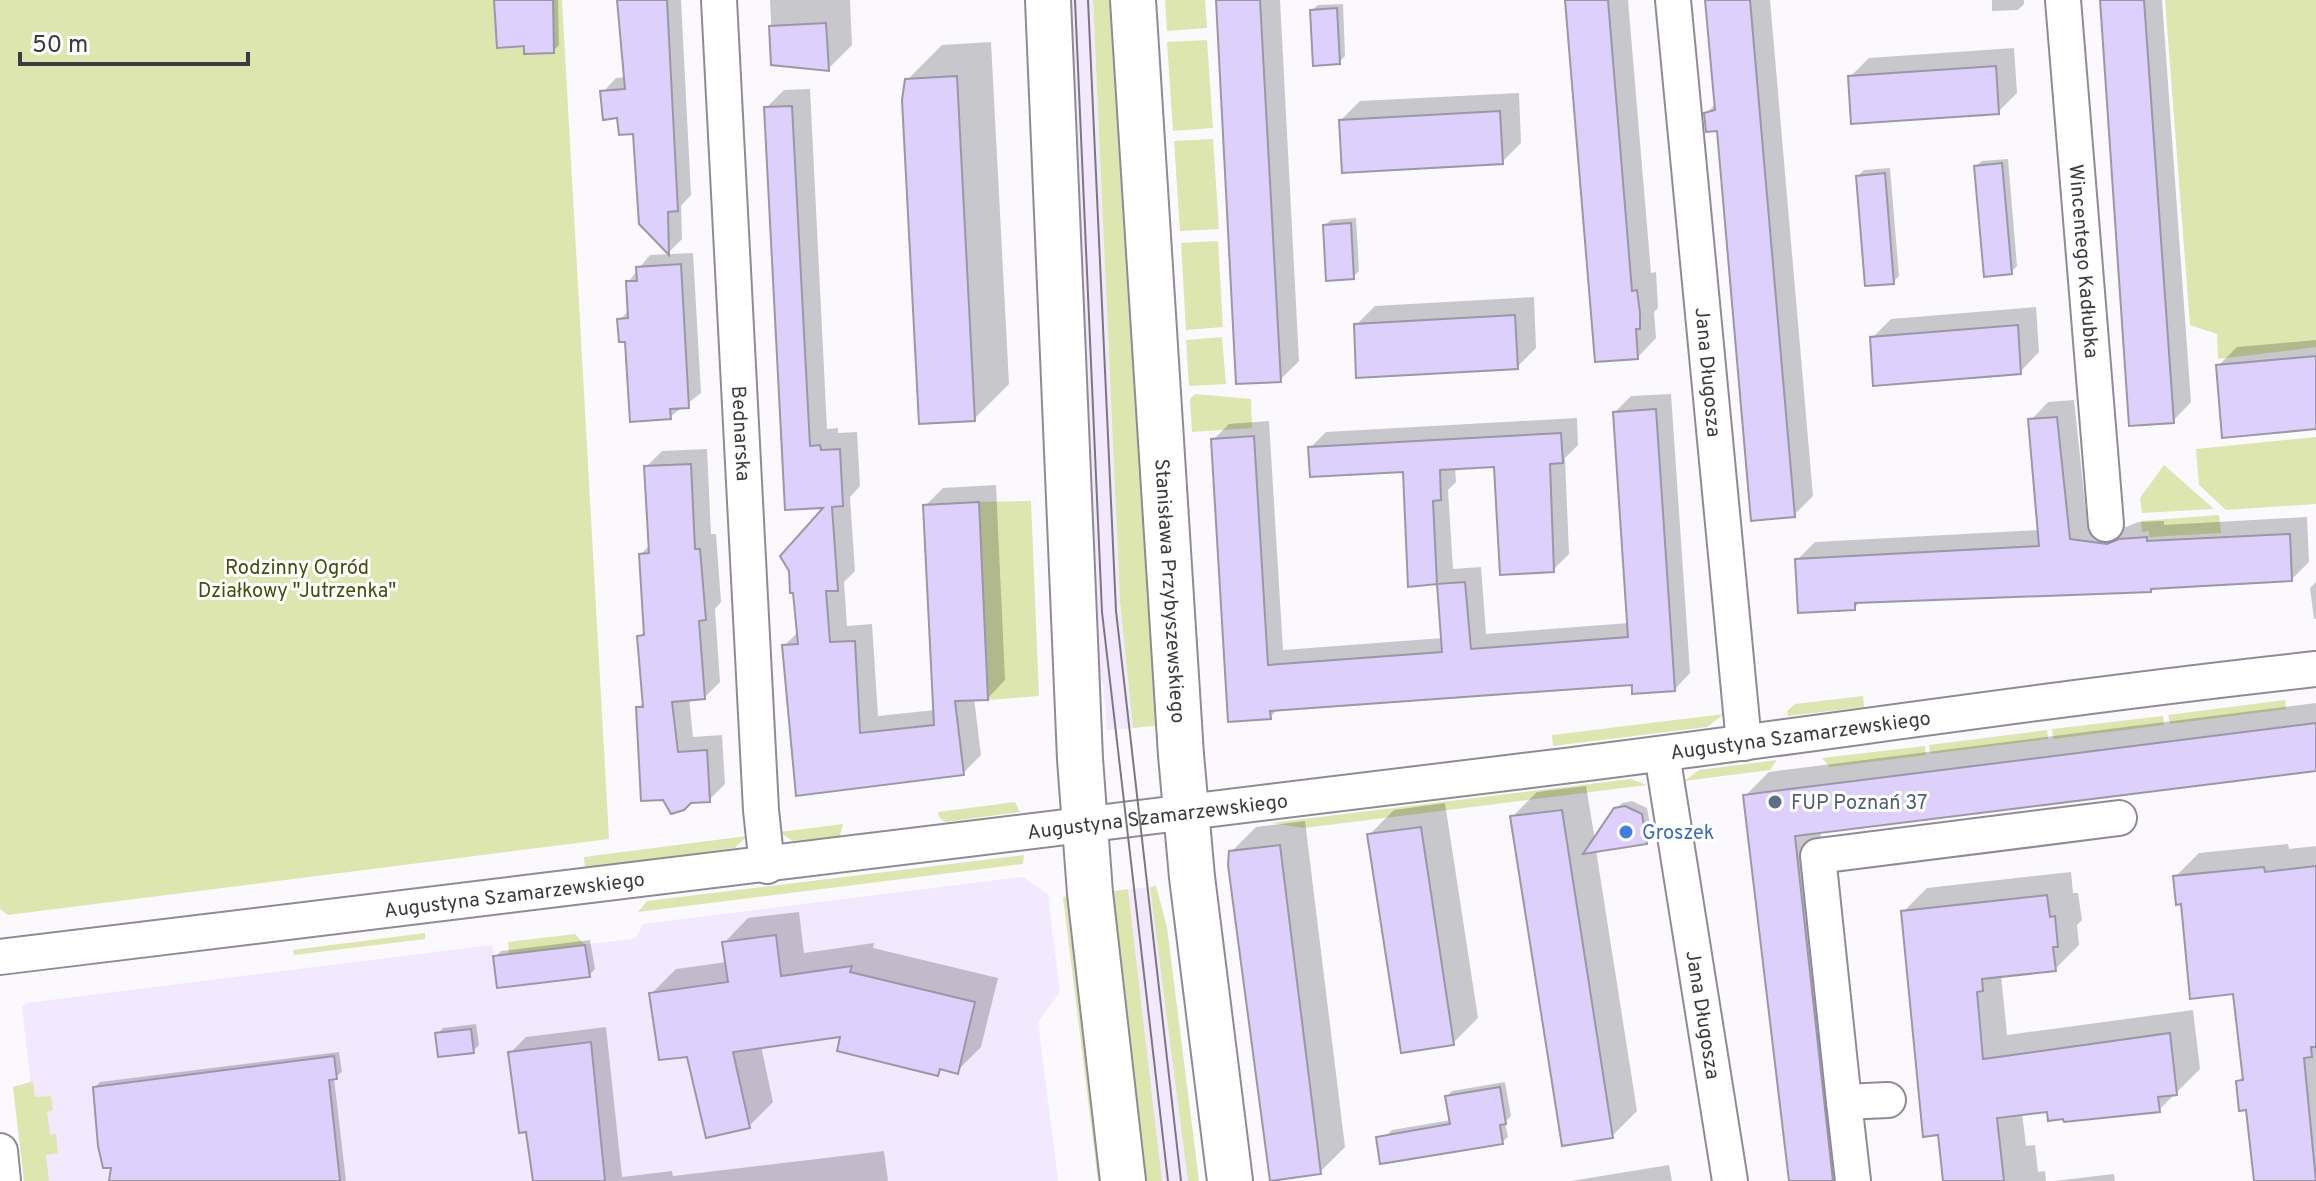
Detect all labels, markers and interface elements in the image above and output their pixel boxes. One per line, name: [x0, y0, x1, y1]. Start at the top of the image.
scale bar: [20, 16, 248, 66]
text: 50 m: [32, 31, 88, 61]
street label: Wincentego Kadłubka: [2062, 163, 2103, 359]
street label: Jana Długosza: [1687, 306, 1726, 439]
street label: Bednarska: [724, 385, 755, 482]
street label: Stanisława Przybyszewskiego: [1147, 458, 1190, 724]
park label: Rodzinny Ogród Działkowy "Jutrzenka": [198, 556, 396, 605]
street label: Augustyna Szamarzewskiego: [1669, 706, 1932, 767]
street label: Augustyna Szamarzewskiego: [1026, 789, 1290, 847]
place label: FUP Poznań 37: [1791, 791, 1927, 817]
marker: FUP Poznań 37: [1766, 793, 1784, 811]
place label: Groszek: [1642, 821, 1714, 847]
marker: Groszek: [1617, 823, 1635, 841]
street label: Augustyna Szamarzewskiego: [383, 868, 646, 925]
street label: Jana Długosza: [1678, 949, 1725, 1081]

